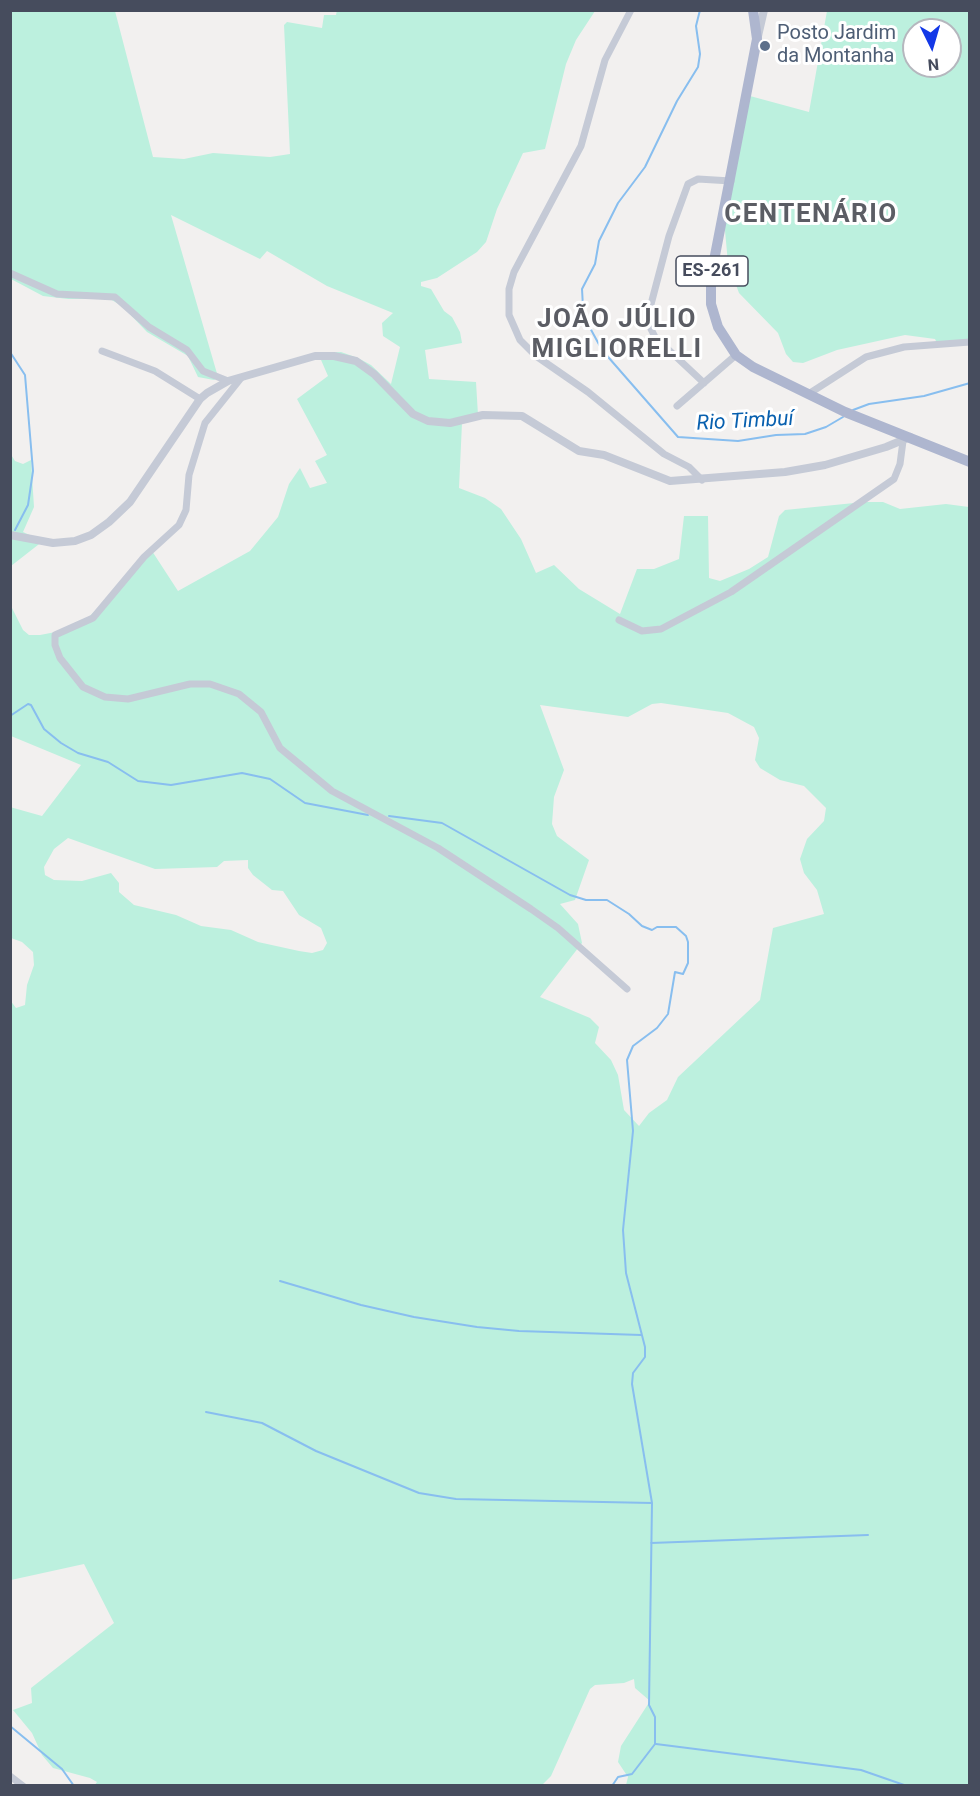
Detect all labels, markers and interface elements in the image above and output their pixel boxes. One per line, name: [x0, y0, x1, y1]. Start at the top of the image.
north arrow: [902, 18, 962, 78]
place label: Posto Jardim da Montanha: [777, 22, 896, 69]
marker: Posto Jardim da Montanha: [758, 39, 772, 53]
text: N: [927, 54, 940, 74]
district label: CENTENÁRIO: [724, 199, 898, 231]
road number: ES-261: [676, 256, 748, 286]
district label: JOÃO JÚLIO MIGLIORELLI: [531, 304, 703, 366]
water label: Rio Timbuí: [696, 407, 794, 437]

